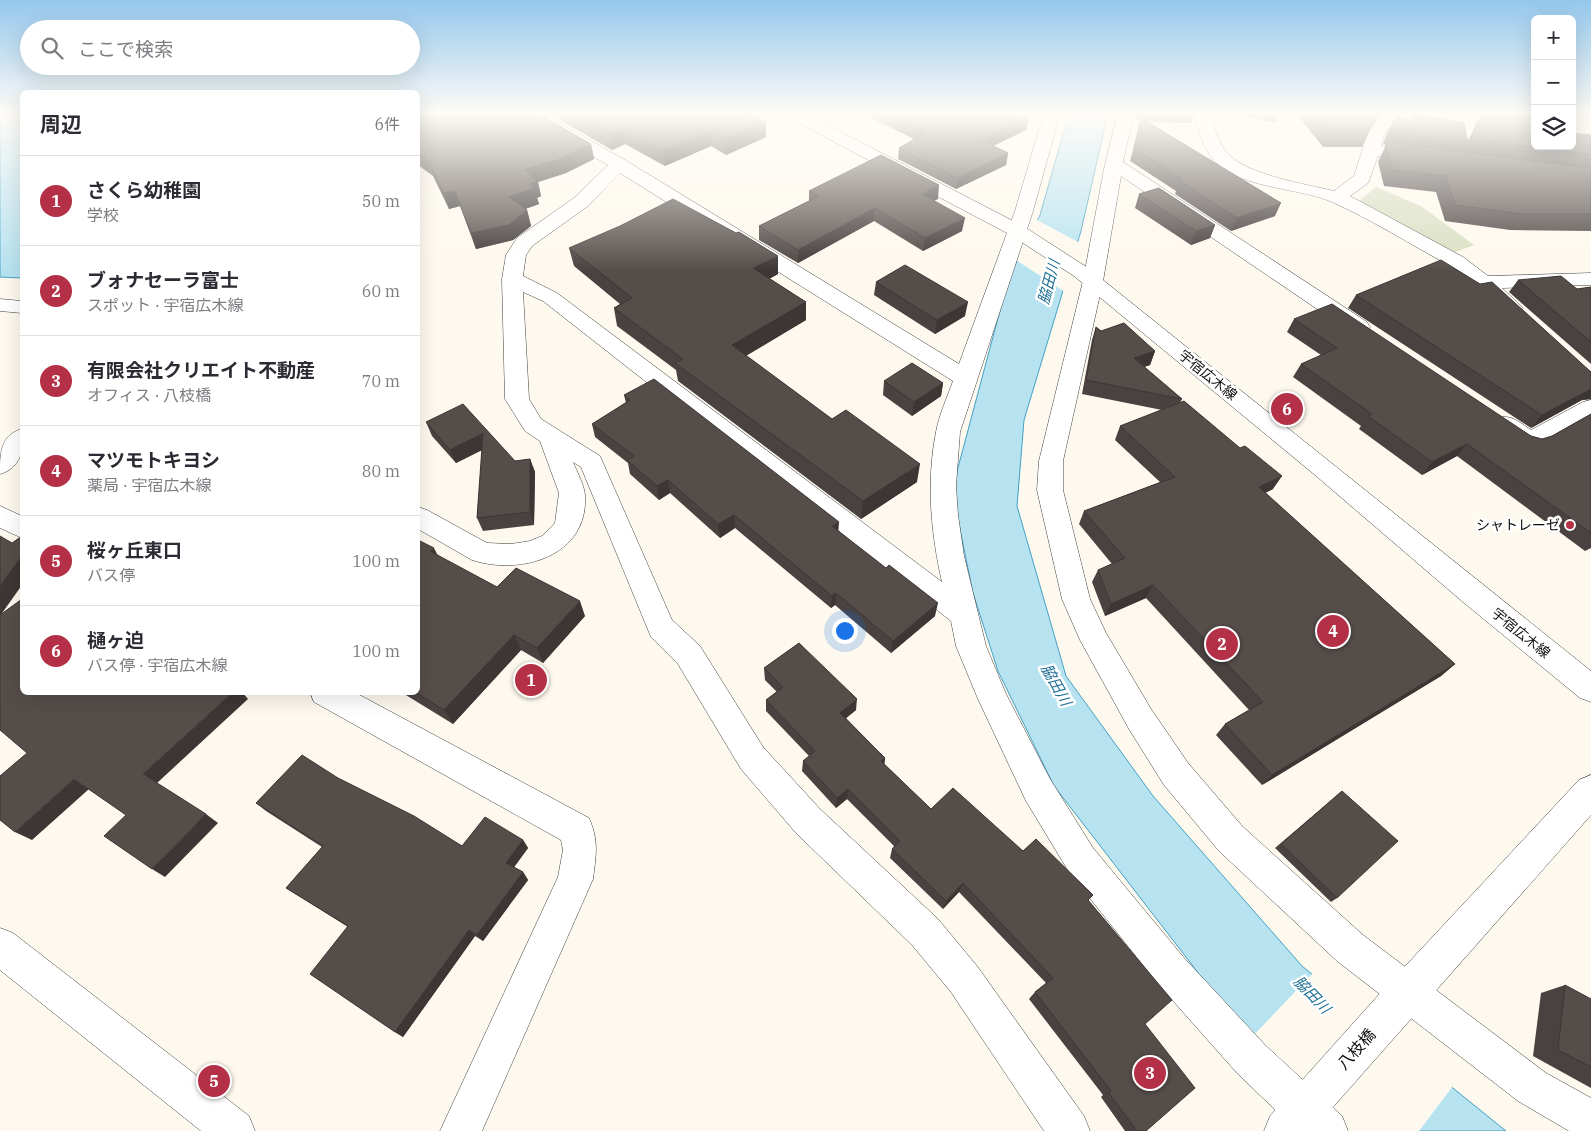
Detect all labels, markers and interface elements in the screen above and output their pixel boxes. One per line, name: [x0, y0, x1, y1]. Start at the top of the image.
map controls: [1531, 15, 1576, 150]
button: +: [1531, 15, 1576, 60]
search box: [20, 20, 420, 75]
icon: search: [38, 34, 66, 62]
text: ここで検索: [78, 37, 173, 61]
button: −: [1531, 60, 1576, 105]
button: layers: [1531, 105, 1576, 150]
text: 周辺: [40, 110, 82, 138]
text: 6件: [374, 114, 400, 134]
text: さくら幼稚園: [87, 178, 201, 202]
text: 1: [51, 191, 61, 211]
text: 50 m: [362, 191, 400, 211]
text: 学校: [87, 205, 119, 225]
water label: 脇田川: [1034, 256, 1064, 306]
text: ブォナセーラ富士: [87, 268, 239, 292]
text: 2: [51, 281, 61, 301]
text: 60 m: [362, 281, 400, 301]
text: スポット · 宇宿広木線: [87, 295, 244, 315]
street label: 宇宿広木線: [1175, 346, 1241, 404]
text: 有限会社クリエイト不動産: [87, 358, 315, 382]
text: 3: [51, 371, 61, 391]
text: 70 m: [362, 371, 400, 391]
text: オフィス · 八枝橋: [87, 385, 211, 405]
pin: 6: [1271, 390, 1303, 428]
text: マツモトキヨシ: [87, 448, 220, 472]
text: 4: [51, 461, 61, 481]
text: 80 m: [362, 461, 400, 481]
text: 薬局 · 宇宿広木線: [87, 475, 212, 495]
place label: シャトレーゼ: [1476, 516, 1560, 534]
marker: シャトレーゼ: [1564, 519, 1576, 531]
text: 桜ヶ丘東口: [87, 538, 182, 562]
text: 5: [51, 551, 61, 571]
text: 100 m: [352, 551, 400, 571]
text: バス停: [87, 565, 135, 585]
street label: 宇宿広木線: [1488, 604, 1554, 662]
pin: 4: [1317, 612, 1349, 650]
your location: [832, 618, 858, 644]
pin: 2: [1206, 625, 1238, 663]
text: 樋ヶ迫: [87, 628, 144, 652]
text: 6: [51, 641, 61, 661]
text: 100 m: [352, 641, 400, 661]
text: バス停 · 宇宿広木線: [87, 655, 228, 675]
water label: 脇田川: [1037, 660, 1077, 711]
pin: 1: [515, 661, 547, 699]
water label: 脇田川: [1290, 972, 1336, 1019]
street label: 八枝橋: [1333, 1024, 1379, 1074]
pin: 3: [1134, 1054, 1166, 1092]
pin: 5: [198, 1062, 230, 1100]

